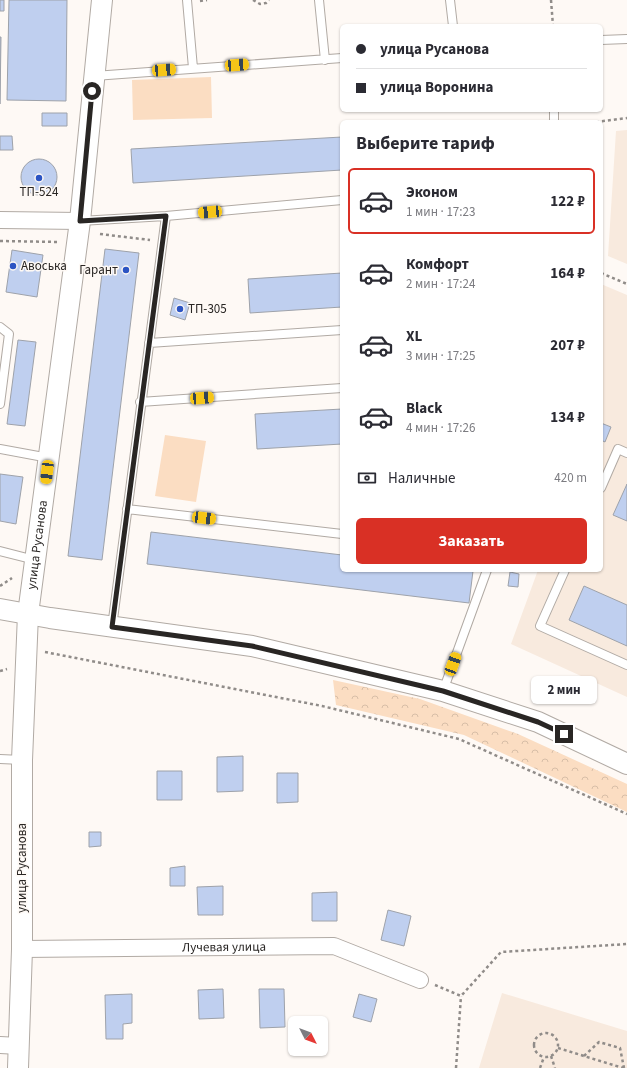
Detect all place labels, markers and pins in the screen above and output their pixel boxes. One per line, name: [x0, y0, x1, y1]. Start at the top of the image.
marker: ТП-524: [34, 173, 44, 183]
place label: ТП-524: [20, 183, 59, 201]
place label: Авоська: [21, 257, 67, 275]
marker: Авоська: [8, 261, 18, 271]
place label: Гарант: [79, 261, 118, 279]
marker: Гарант: [121, 265, 131, 275]
place label: ТП-305: [188, 300, 227, 318]
marker: ТП-305: [175, 304, 185, 314]

